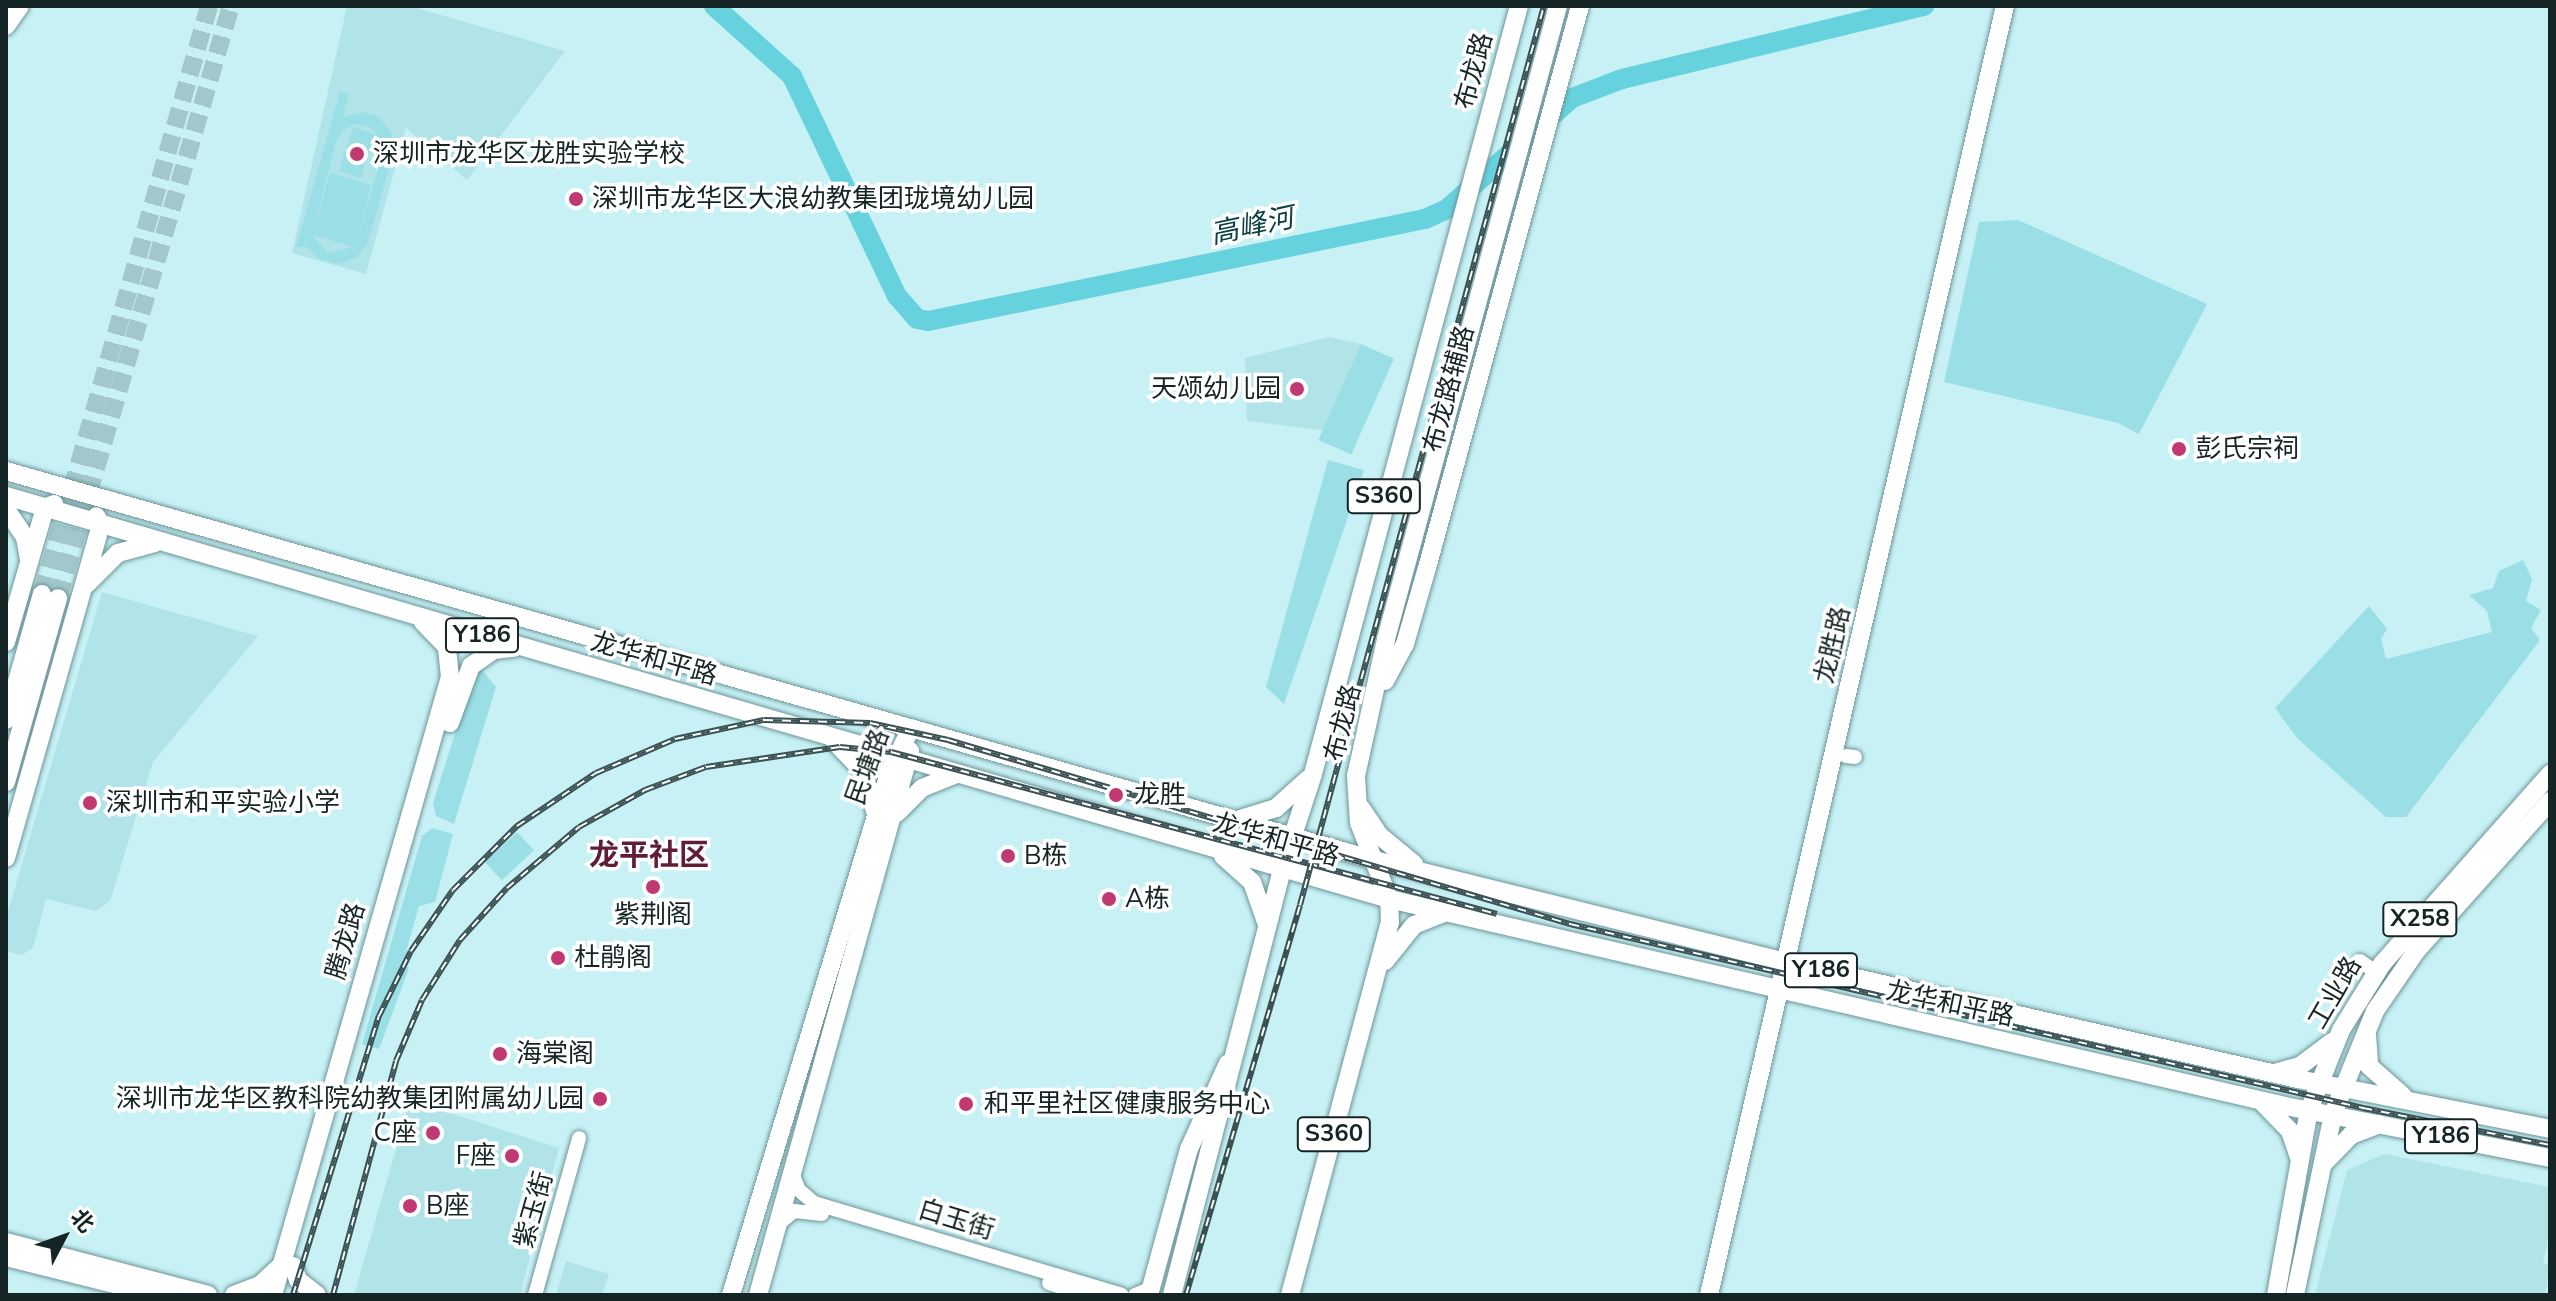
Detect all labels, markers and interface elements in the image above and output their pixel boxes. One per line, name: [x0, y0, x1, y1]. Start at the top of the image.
street label: 布龙路: [1449, 29, 1499, 113]
place label: 深圳市龙华区龙胜实验学校: [373, 138, 685, 170]
marker: 深圳市龙华区龙胜实验学校: [348, 145, 366, 163]
place label: 深圳市龙华区大浪幼教集团珑境幼儿园: [592, 183, 1034, 215]
marker: 深圳市龙华区大浪幼教集团珑境幼儿园: [567, 190, 585, 208]
water label: 高峰河: [1207, 201, 1297, 251]
street label: 布龙路辅路: [1417, 322, 1481, 456]
place label: 天颂幼儿园: [1151, 373, 1281, 405]
marker: 天颂幼儿园: [1288, 380, 1306, 398]
place label: 彭氏宗祠: [2195, 433, 2299, 465]
marker: 彭氏宗祠: [2170, 440, 2188, 458]
road number: S360: [1346, 476, 1422, 516]
street label: 龙胜路: [1809, 603, 1857, 687]
road number: Y186: [444, 615, 520, 655]
street label: 龙华和平路: [587, 626, 721, 692]
street label: 布龙路: [1318, 681, 1368, 765]
street label: 民塘路: [840, 725, 896, 809]
place label: 龙胜: [1134, 779, 1186, 811]
marker: 龙胜: [1105, 784, 1127, 806]
place label: 深圳市和平实验小学: [106, 787, 340, 819]
marker: 深圳市和平实验小学: [81, 794, 99, 812]
street label: 龙华和平路: [1209, 807, 1343, 873]
district label: 龙平社区: [589, 838, 709, 874]
place label: B栋: [1024, 840, 1068, 872]
marker: B栋: [999, 847, 1017, 865]
marker: 紫荆阁: [644, 878, 662, 896]
place label: A栋: [1125, 883, 1170, 915]
marker: A栋: [1100, 890, 1118, 908]
street label: 腾龙路: [320, 899, 372, 983]
place label: 紫荆阁: [614, 899, 692, 931]
road number: X258: [2382, 899, 2458, 939]
place label: 杜鹃阁: [574, 942, 652, 974]
marker: 杜鹃阁: [549, 949, 567, 967]
road number: Y186: [1783, 950, 1859, 990]
street label: 工业路: [2302, 951, 2368, 1035]
street label: 龙华和平路: [1883, 975, 2017, 1033]
place label: 海棠阁: [516, 1038, 594, 1070]
marker: 海棠阁: [491, 1045, 509, 1063]
place label: 深圳市龙华区教科院幼教集团附属幼儿园: [116, 1083, 584, 1115]
place label: 和平里社区健康服务中心: [984, 1088, 1270, 1120]
marker: 深圳市龙华区教科院幼教集团附属幼儿园: [591, 1090, 609, 1108]
marker: 和平里社区健康服务中心: [955, 1093, 977, 1115]
road number: S360: [1296, 1114, 1372, 1154]
road number: Y186: [2403, 1116, 2479, 1156]
place label: C座: [374, 1117, 417, 1149]
marker: C座: [424, 1124, 442, 1142]
place label: F座: [456, 1140, 496, 1172]
marker: F座: [503, 1147, 521, 1165]
street label: 紫玉街: [508, 1168, 560, 1252]
place label: B座: [426, 1190, 470, 1222]
street label: 白玉街: [914, 1194, 998, 1246]
north arrow: [24, 1197, 104, 1277]
marker: B座: [401, 1197, 419, 1215]
text: 北: [64, 1203, 101, 1239]

